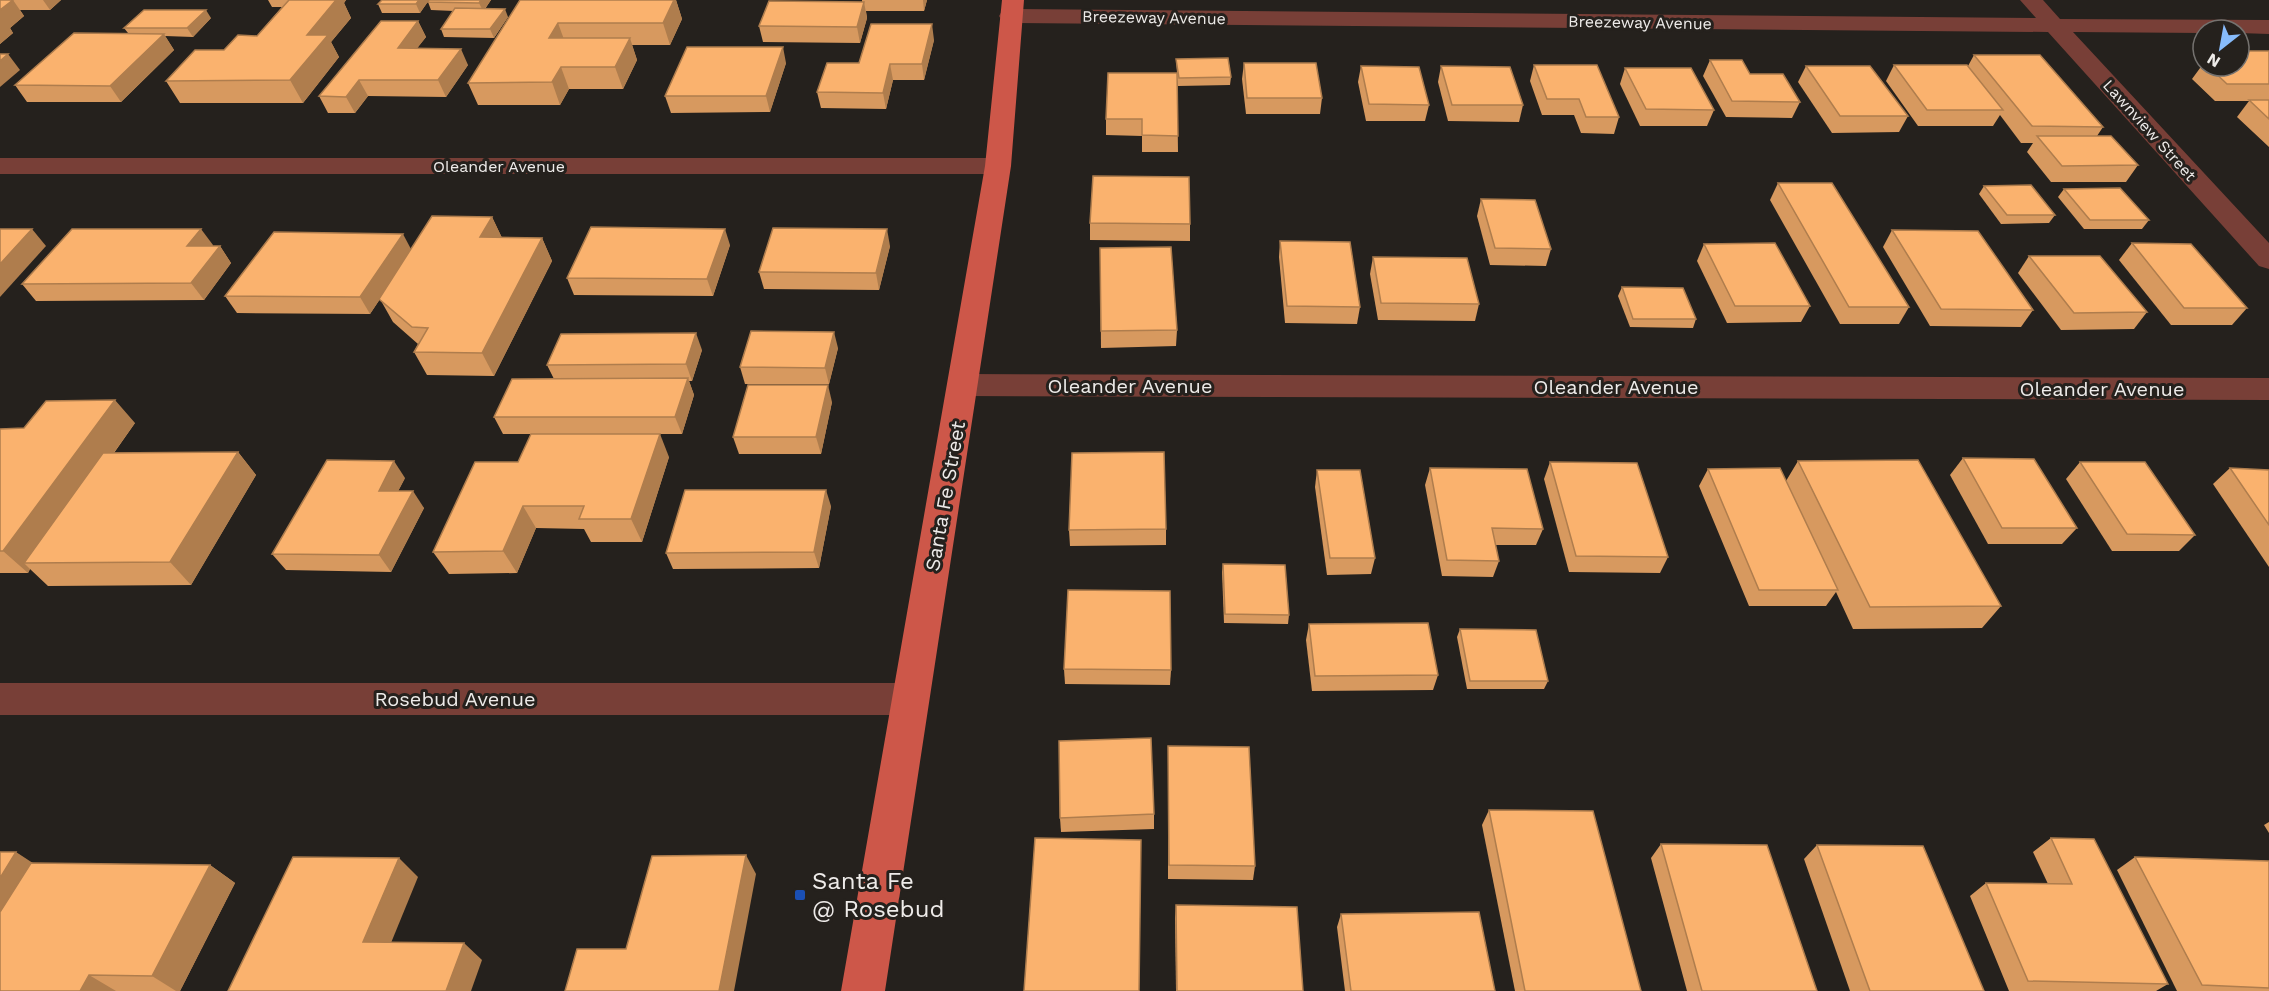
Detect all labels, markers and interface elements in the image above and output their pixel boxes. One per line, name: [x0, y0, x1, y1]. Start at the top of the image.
street label: Breezeway Avenue: [1082, 7, 1226, 28]
street label: Breezeway Avenue: [1568, 12, 1712, 33]
north arrow: [2191, 18, 2251, 78]
text: N: [2204, 49, 2224, 72]
street label: Lawnview Street: [2099, 76, 2200, 185]
street label: Oleander Avenue: [433, 157, 565, 176]
street label: Oleander Avenue: [1048, 374, 1212, 398]
street label: Oleander Avenue: [1534, 375, 1698, 399]
street label: Oleander Avenue: [2020, 377, 2184, 401]
street label: Santa Fe Street: [920, 419, 970, 573]
street label: Rosebud Avenue: [374, 687, 536, 711]
place label: Santa Fe @ Rosebud: [812, 867, 945, 923]
marker: Santa Fe @ Rosebud: [793, 888, 807, 902]

